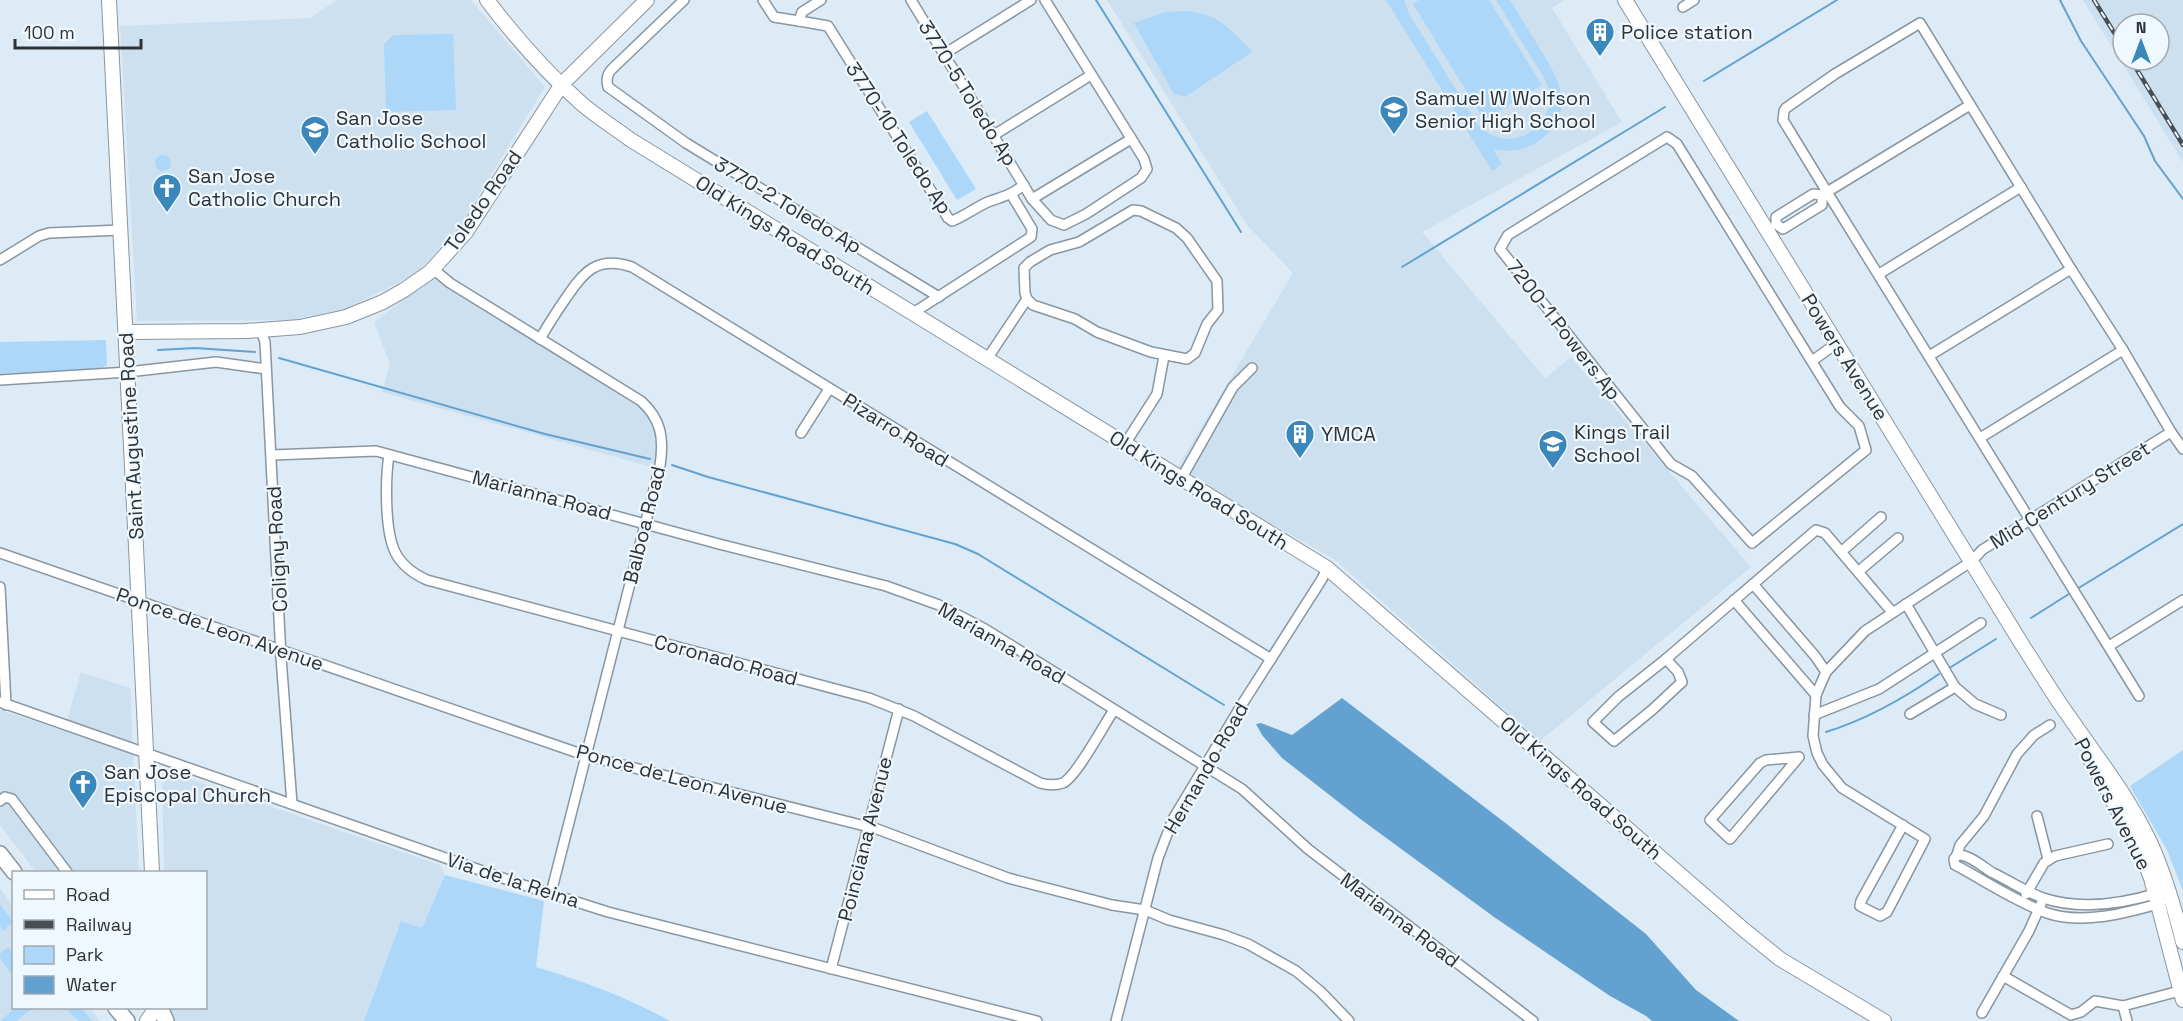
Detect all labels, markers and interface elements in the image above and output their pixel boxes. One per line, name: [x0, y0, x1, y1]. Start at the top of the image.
scale bar: [15, 12, 141, 50]
north arrow: [2111, 12, 2171, 72]
street label: 3770-5 Toledo Ap: [913, 15, 1023, 171]
building icon: Police station: [1584, 16, 1616, 58]
text: N: [2136, 17, 2146, 38]
place label: Police station: [1621, 19, 1753, 45]
text: 100 m: [24, 21, 75, 44]
street label: 3770-10 Toledo Ap: [840, 57, 958, 219]
place label: Samuel W Wolfson Senior High School: [1415, 85, 1596, 134]
school or university icon: Samuel W Wolfson Senior High School: [1378, 94, 1410, 136]
place label: San Jose Catholic School: [336, 105, 487, 154]
school or university icon: San Jose Catholic School: [299, 114, 331, 156]
street label: Toledo Road: [438, 145, 528, 257]
street label: 3770-2 Toledo Ap: [709, 151, 867, 259]
place label: San Jose Catholic Church: [188, 163, 341, 212]
street label: Old Kings Road South: [690, 169, 880, 301]
church icon: San Jose Catholic Church: [151, 172, 183, 214]
street label: 7200-1 Powers Ap: [1501, 255, 1627, 405]
street label: Powers Avenue: [1796, 289, 1894, 425]
street label: Saint Augustine Road: [113, 332, 149, 540]
street label: Pizarro Road: [838, 387, 954, 473]
building icon: YMCA: [1284, 418, 1316, 460]
place label: Kings Trail School: [1574, 419, 1670, 468]
place label: YMCA: [1321, 421, 1376, 447]
street label: Old Kings Road South: [1104, 424, 1294, 556]
school or university icon: Kings Trail School: [1537, 428, 1569, 470]
street label: Mid Century Street: [1985, 435, 2155, 555]
street label: Balboa Road: [617, 463, 671, 587]
street label: Marianna Road: [470, 464, 614, 526]
street label: Coligny Road: [261, 485, 293, 613]
street label: Ponce de Leon Avenue: [113, 581, 327, 677]
street label: Marianna Road: [934, 596, 1070, 690]
street label: Coronado Road: [651, 628, 801, 692]
street label: Hernando Road: [1158, 697, 1254, 839]
street label: Old Kings Road South: [1494, 710, 1668, 866]
street label: Powers Avenue: [2069, 734, 2157, 874]
street label: Ponce de Leon Avenue: [573, 738, 791, 820]
street label: Poinciana Avenue: [832, 754, 898, 924]
place label: San Jose Episcopal Church: [104, 759, 271, 808]
church icon: San Jose Episcopal Church: [67, 768, 99, 810]
street label: Via de la Reina: [443, 846, 583, 914]
street label: Marianna Road: [1335, 867, 1465, 973]
legend: [12, 871, 207, 1009]
text: Road: [66, 883, 110, 906]
text: Railway: [66, 913, 132, 936]
text: Park: [66, 943, 104, 966]
text: Water: [66, 973, 117, 996]

